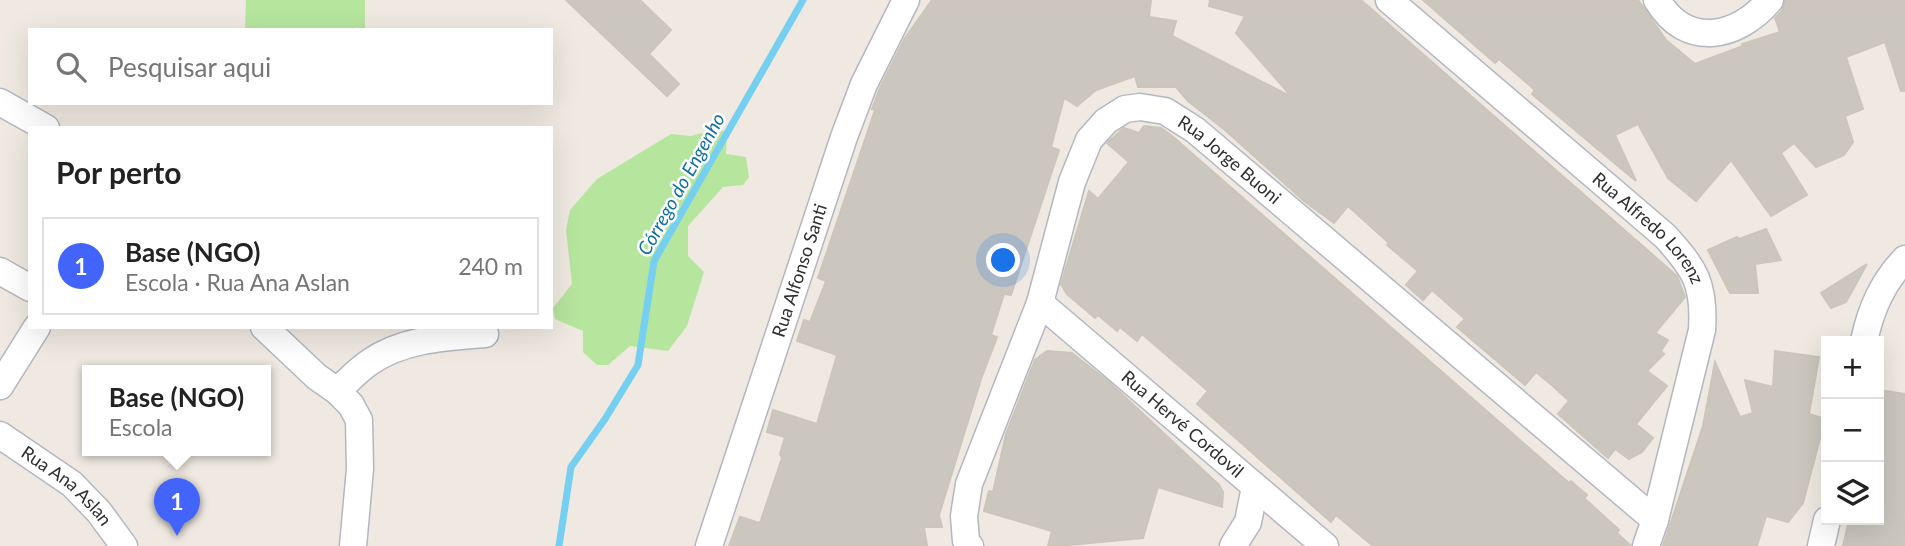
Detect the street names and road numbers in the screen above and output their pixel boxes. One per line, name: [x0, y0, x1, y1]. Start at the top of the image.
street label: Rua Jorge Buoni: [1174, 110, 1286, 208]
street label: Rua Alfredo Lorenz: [1588, 167, 1709, 287]
street label: Rua Alfonso Santi: [767, 201, 831, 340]
street label: Rua Hervé Cordovil: [1117, 365, 1248, 482]
street label: Rua Ana Aslan: [17, 441, 117, 529]

